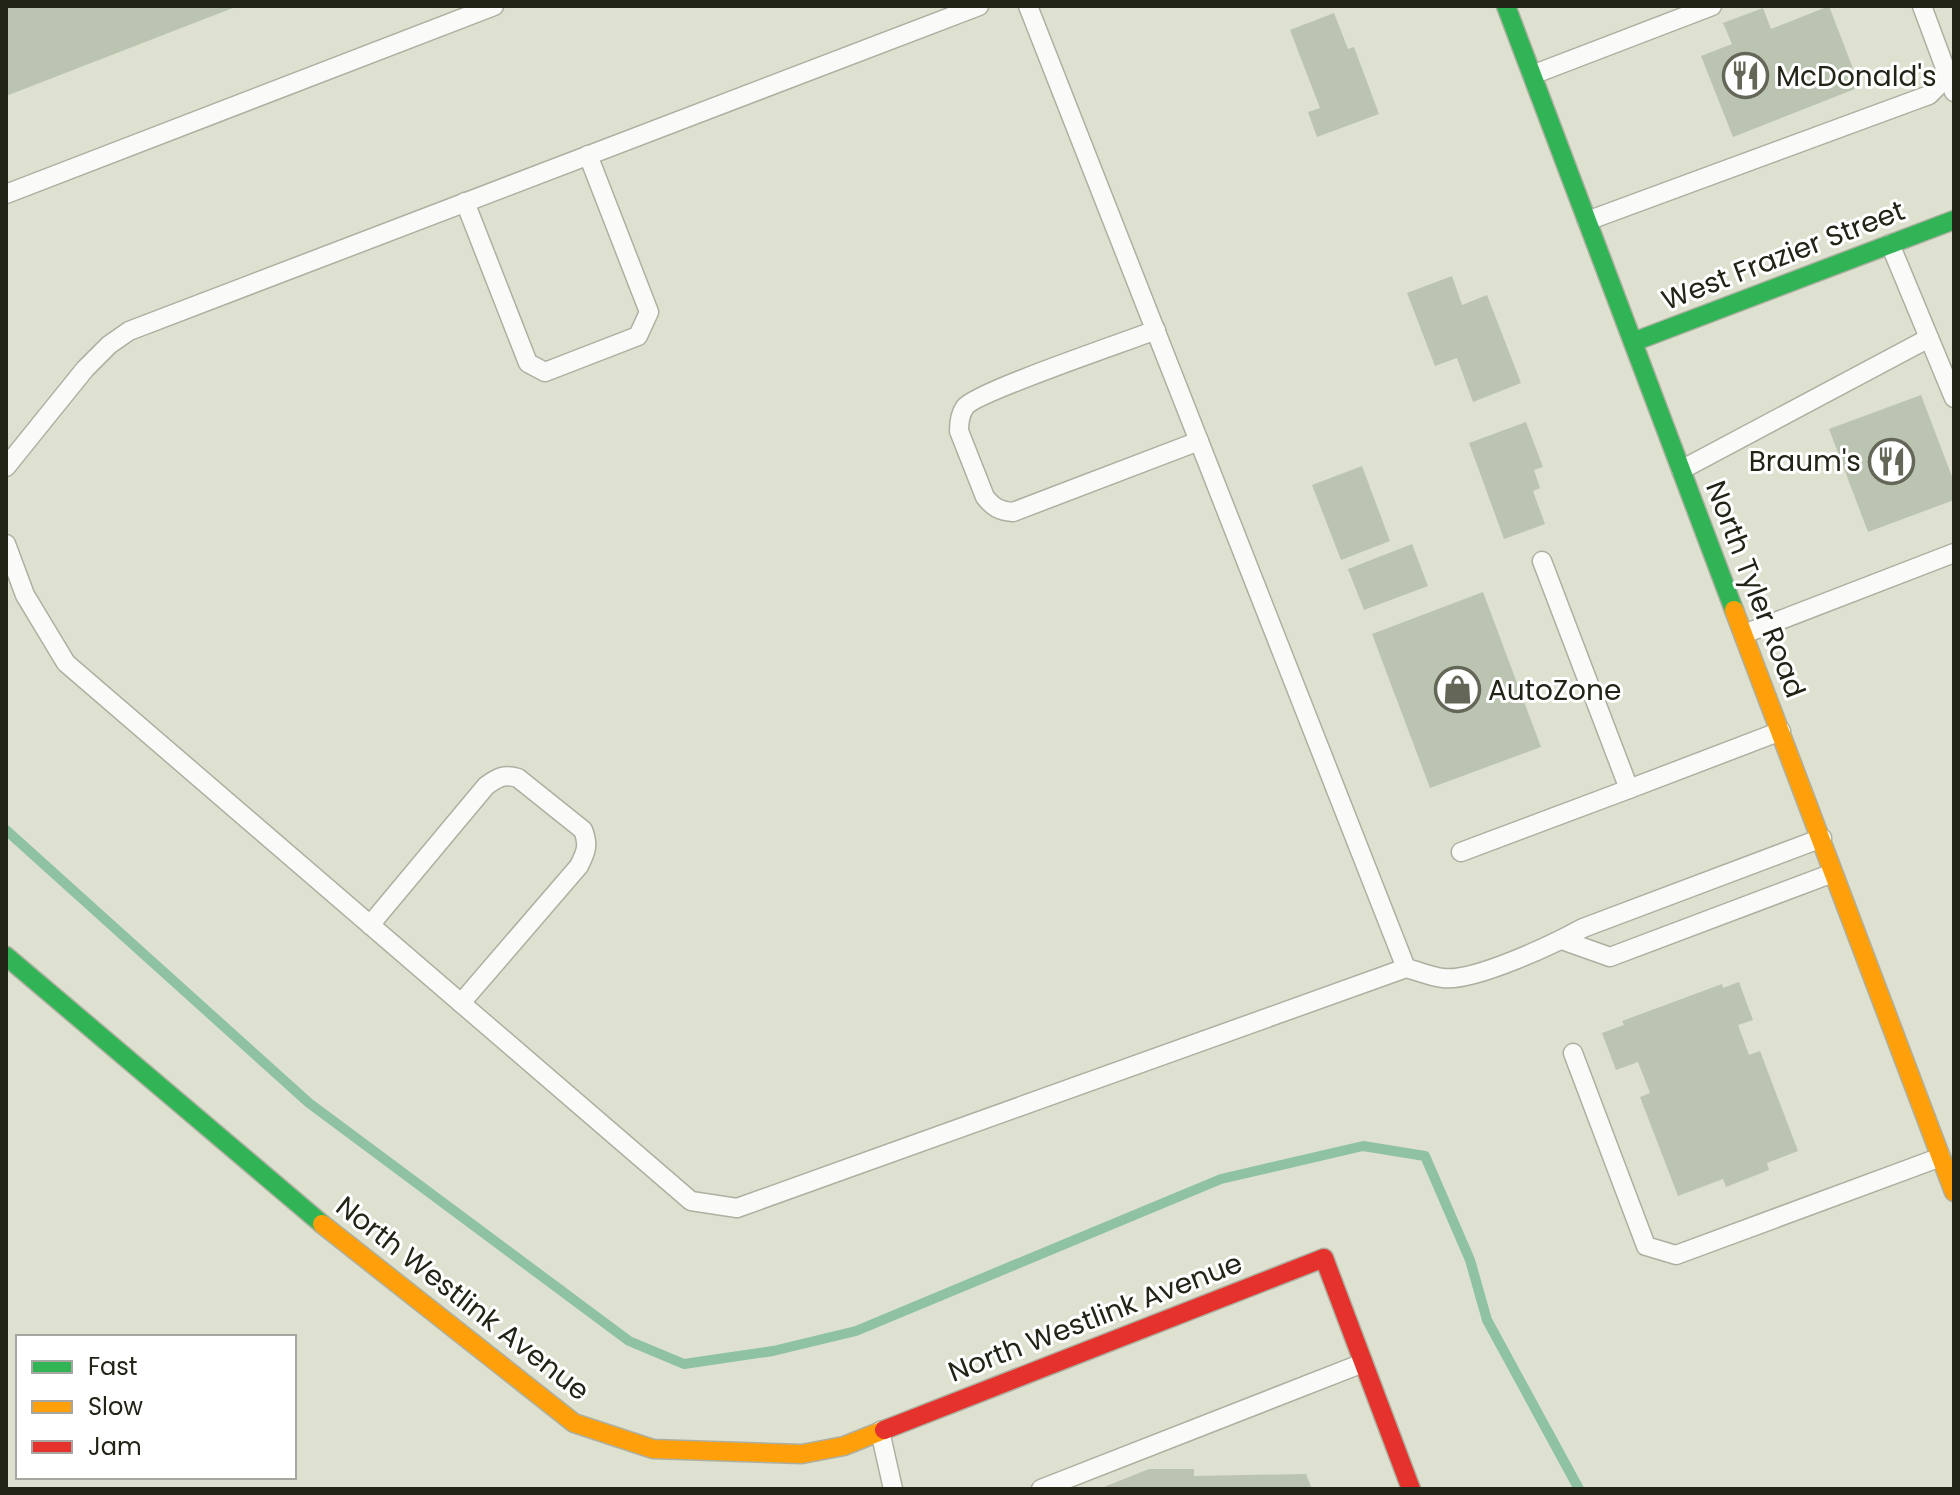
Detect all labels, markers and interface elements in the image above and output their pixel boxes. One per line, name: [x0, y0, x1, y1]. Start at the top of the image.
restaurant icon: McDonald's: [1721, 52, 1769, 100]
place label: McDonald's: [1776, 57, 1937, 96]
street label: West Frazier Street: [1656, 191, 1910, 320]
restaurant icon: Braum's: [1868, 437, 1916, 485]
place label: Braum's: [1749, 442, 1861, 481]
street label: North Tyler Road: [1696, 475, 1815, 703]
shop icon: AutoZone: [1433, 666, 1481, 714]
place label: AutoZone: [1488, 671, 1621, 710]
street label: North Westlink Avenue: [328, 1187, 598, 1410]
street label: North Westlink Avenue: [943, 1243, 1248, 1392]
legend: [16, 1335, 296, 1479]
text: Fast: [88, 1350, 138, 1383]
text: Slow: [88, 1390, 143, 1423]
text: Jam: [88, 1430, 142, 1463]

